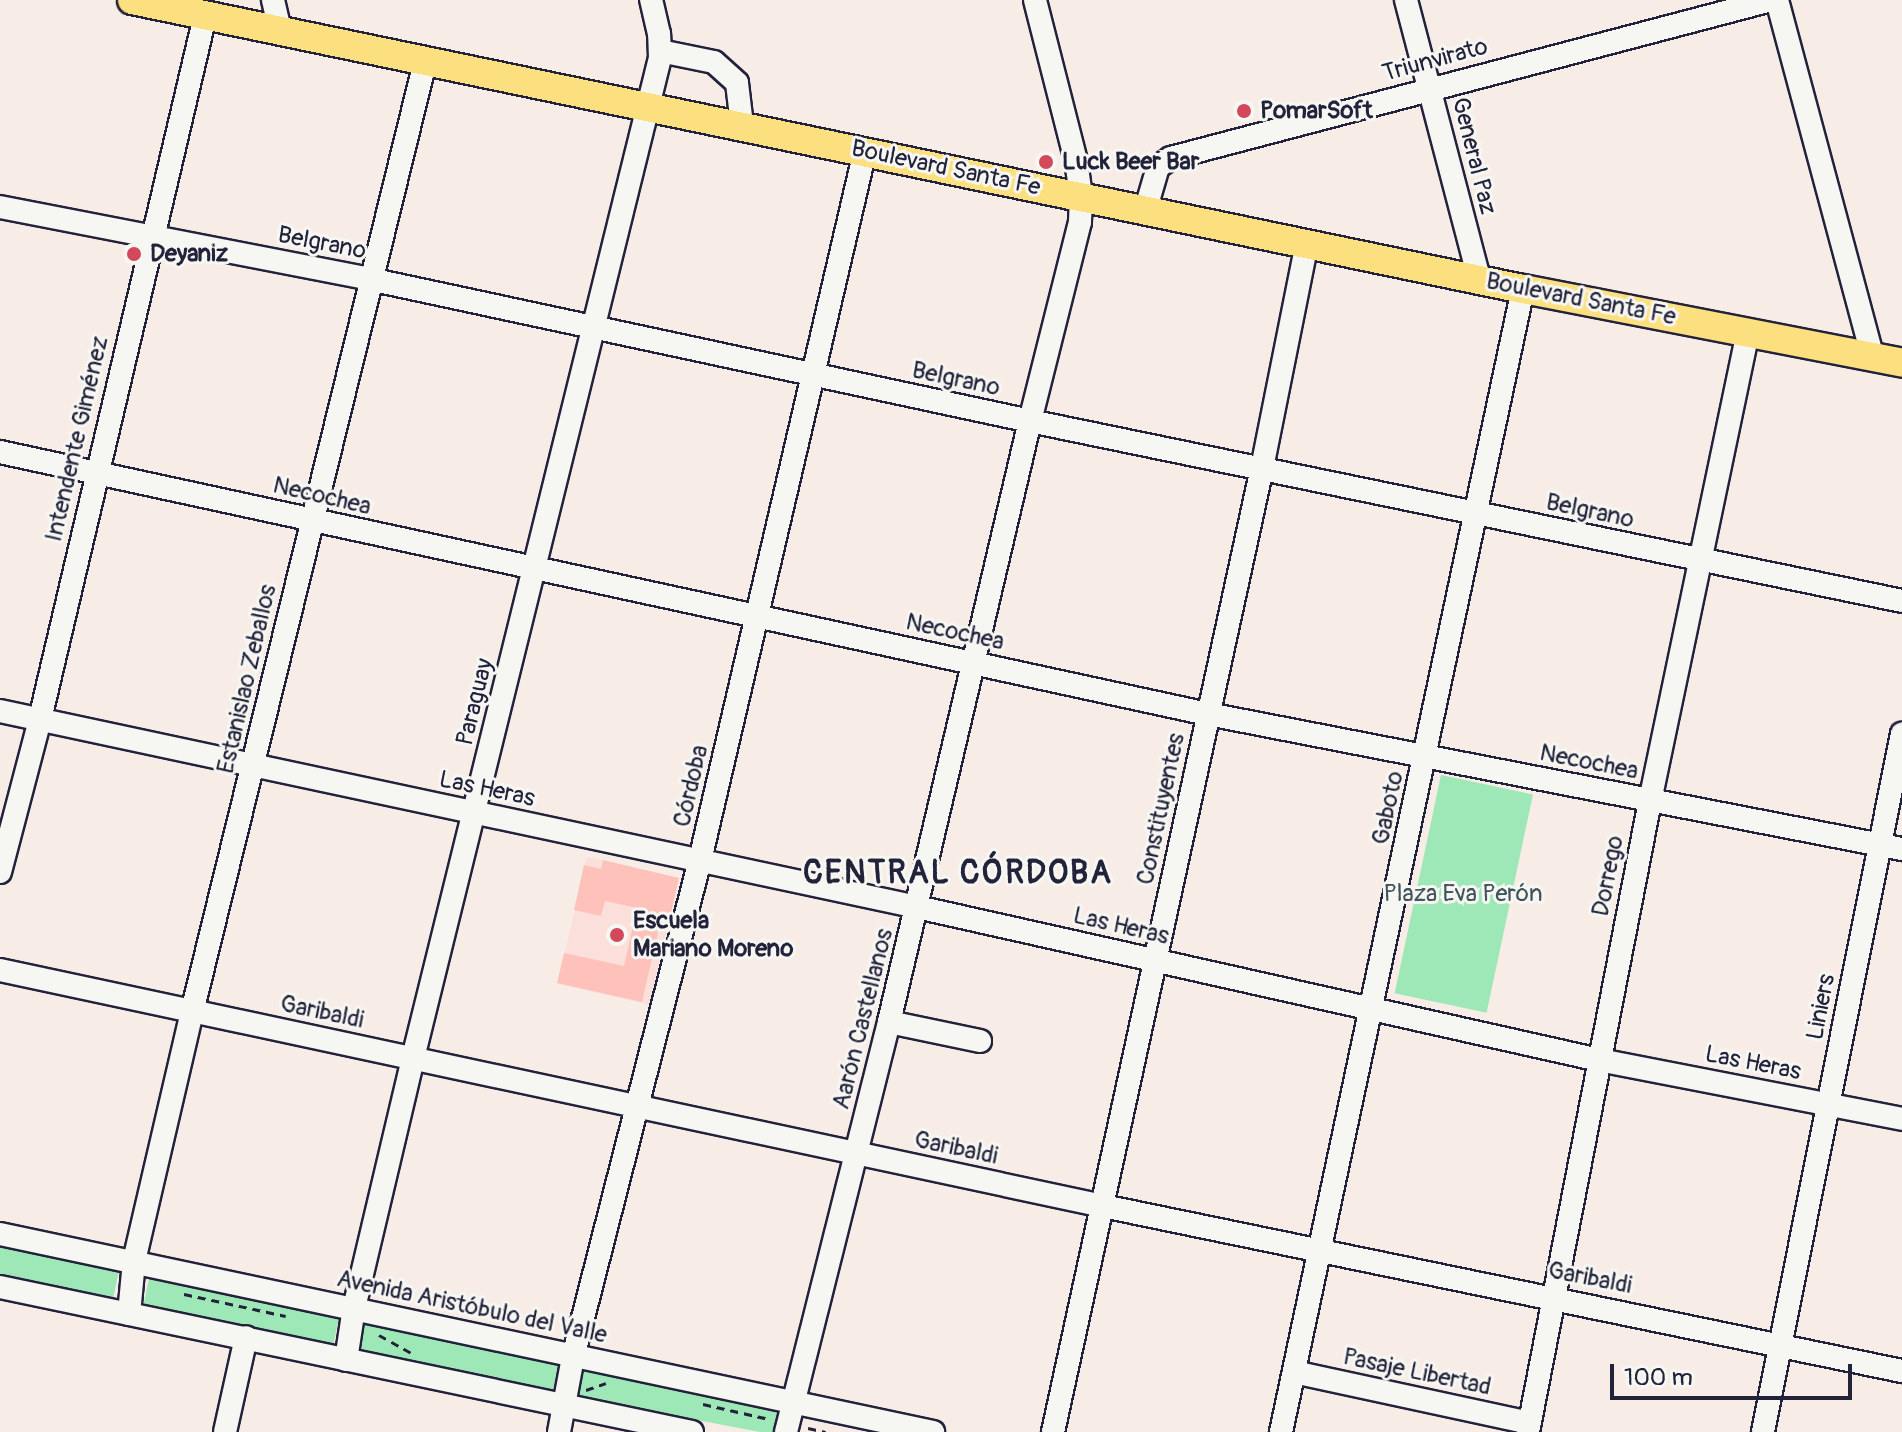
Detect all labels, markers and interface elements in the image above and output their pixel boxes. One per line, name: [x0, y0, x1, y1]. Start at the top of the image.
street label: Triunvirato: [1379, 32, 1491, 88]
street label: General Paz: [1446, 95, 1502, 217]
place label: PomarSoft: [1260, 97, 1373, 125]
marker: PomarSoft: [1235, 102, 1253, 120]
street label: Boulevard Santa Fe: [849, 134, 1043, 202]
place label: Luck Beer Bar: [1062, 148, 1199, 176]
marker: Luck Beer Bar: [1037, 153, 1055, 171]
street label: Belgrano: [275, 220, 369, 266]
place label: Deyaniz: [150, 240, 228, 268]
marker: Deyaniz: [125, 245, 143, 263]
street label: Boulevard Santa Fe: [1484, 267, 1678, 331]
street label: Intendente Giménez: [39, 334, 115, 544]
street label: Belgrano: [909, 356, 1003, 402]
street label: Necochea: [270, 471, 374, 521]
street label: Belgrano: [1543, 488, 1637, 534]
street label: Estanislao Zeballos: [211, 582, 283, 776]
street label: Necochea: [903, 608, 1007, 656]
street label: Paraguay: [450, 655, 500, 749]
street label: Constituyentes: [1131, 731, 1191, 887]
street label: Necochea: [1537, 738, 1641, 786]
street label: Córdoba: [668, 742, 714, 830]
street label: Las Heras: [436, 765, 538, 813]
street label: Gaboto: [1366, 769, 1410, 847]
street label: Dorrego: [1586, 833, 1630, 919]
district label: CENTRAL CÓRDOBA: [803, 854, 1113, 892]
park label: Plaza Eva Perón: [1384, 880, 1542, 908]
street label: Las Heras: [1070, 901, 1172, 951]
place label: Escuela Mariano Moreno: [633, 907, 793, 963]
marker: Escuela Mariano Moreno: [608, 926, 626, 944]
street label: Aarón Castellanos: [827, 926, 899, 1112]
street label: Liniers: [1801, 972, 1841, 1042]
street label: Garibaldi: [278, 989, 366, 1035]
street label: Las Heras: [1703, 1040, 1803, 1086]
street label: Garibaldi: [912, 1125, 1000, 1171]
street label: Garibaldi: [1546, 1256, 1634, 1300]
street label: Avenida Aristóbulo del Valle: [334, 1264, 610, 1350]
street label: Pasaje Libertad: [1340, 1342, 1494, 1402]
scale bar: [1614, 1348, 1856, 1398]
text: 100 m: [1624, 1363, 1693, 1392]

